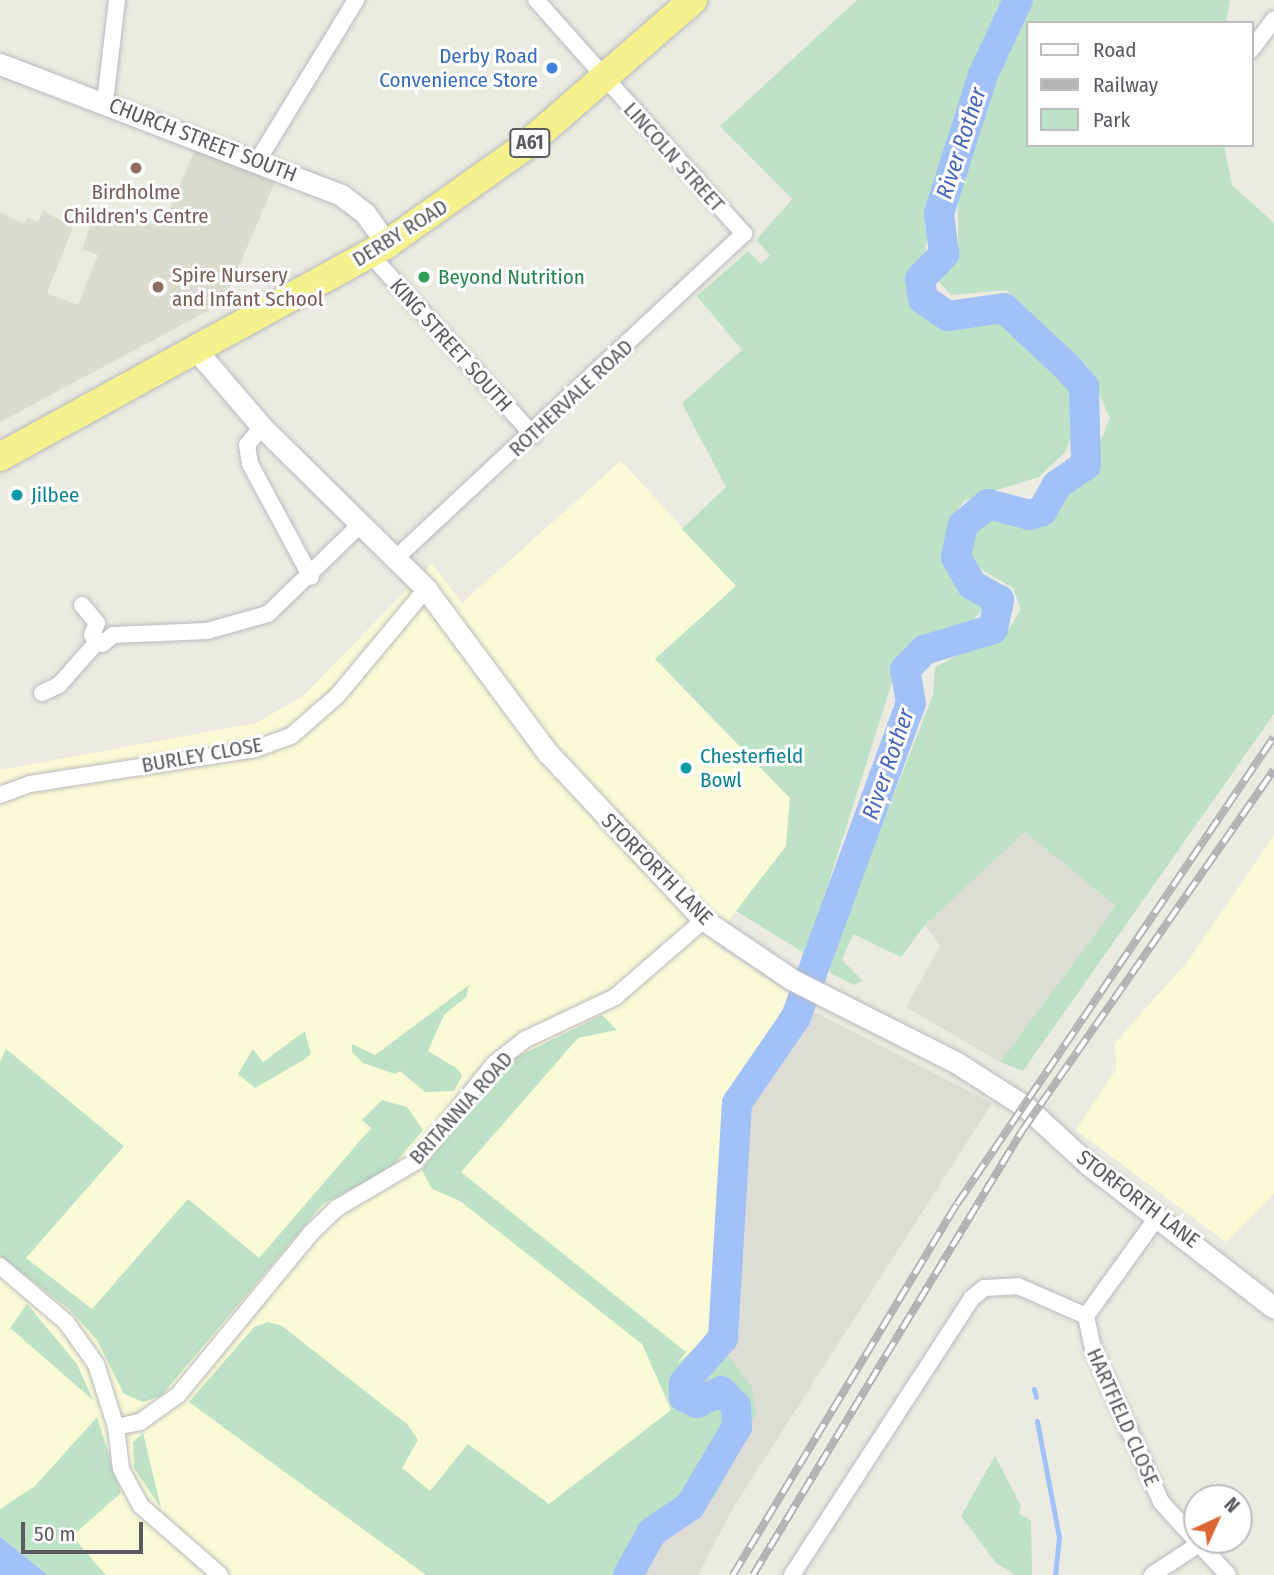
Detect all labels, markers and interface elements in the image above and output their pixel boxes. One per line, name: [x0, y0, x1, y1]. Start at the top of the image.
legend: [1026, 21, 1253, 147]
text: Road: [1093, 37, 1137, 63]
place label: Derby Road Convenience Store: [379, 43, 538, 93]
marker: Derby Road Convenience Store: [544, 60, 560, 76]
text: Railway: [1093, 72, 1158, 98]
water label: River Rother: [930, 84, 992, 202]
street label: CHURCH STREET SOUTH: [105, 93, 301, 187]
street label: LINCOLN STREET: [618, 97, 730, 217]
text: Park: [1093, 107, 1130, 133]
road number: A61: [509, 127, 551, 158]
marker: Birdholme Children's Centre: [128, 160, 144, 176]
place label: Birdholme Children's Centre: [63, 179, 209, 229]
street label: DERBY ROAD: [348, 194, 452, 272]
place label: Spire Nursery and Infant School: [172, 262, 323, 312]
place label: Beyond Nutrition: [438, 264, 585, 290]
marker: Beyond Nutrition: [416, 269, 432, 285]
street label: KING STREET SOUTH: [385, 273, 517, 417]
marker: Spire Nursery and Infant School: [150, 279, 166, 295]
street label: ROTHERVALE ROAD: [504, 334, 638, 462]
place label: Jilbee: [31, 482, 79, 508]
marker: Jilbee: [9, 487, 25, 503]
water label: River Rother: [856, 705, 920, 823]
street label: BURLEY CLOSE: [140, 732, 264, 778]
place label: Chesterfield Bowl: [700, 743, 803, 793]
marker: Chesterfield Bowl: [678, 760, 694, 776]
street label: STORFORTH LANE: [596, 808, 718, 930]
street label: BRITANNIA ROAD: [404, 1047, 518, 1169]
street label: STORFORTH LANE: [1072, 1145, 1204, 1253]
street label: HARTFIELD CLOSE: [1081, 1344, 1165, 1490]
north arrow: [1183, 1484, 1253, 1554]
text: N: [1220, 1493, 1244, 1517]
scale bar: [24, 1508, 147, 1552]
text: 50 m: [34, 1521, 76, 1547]

